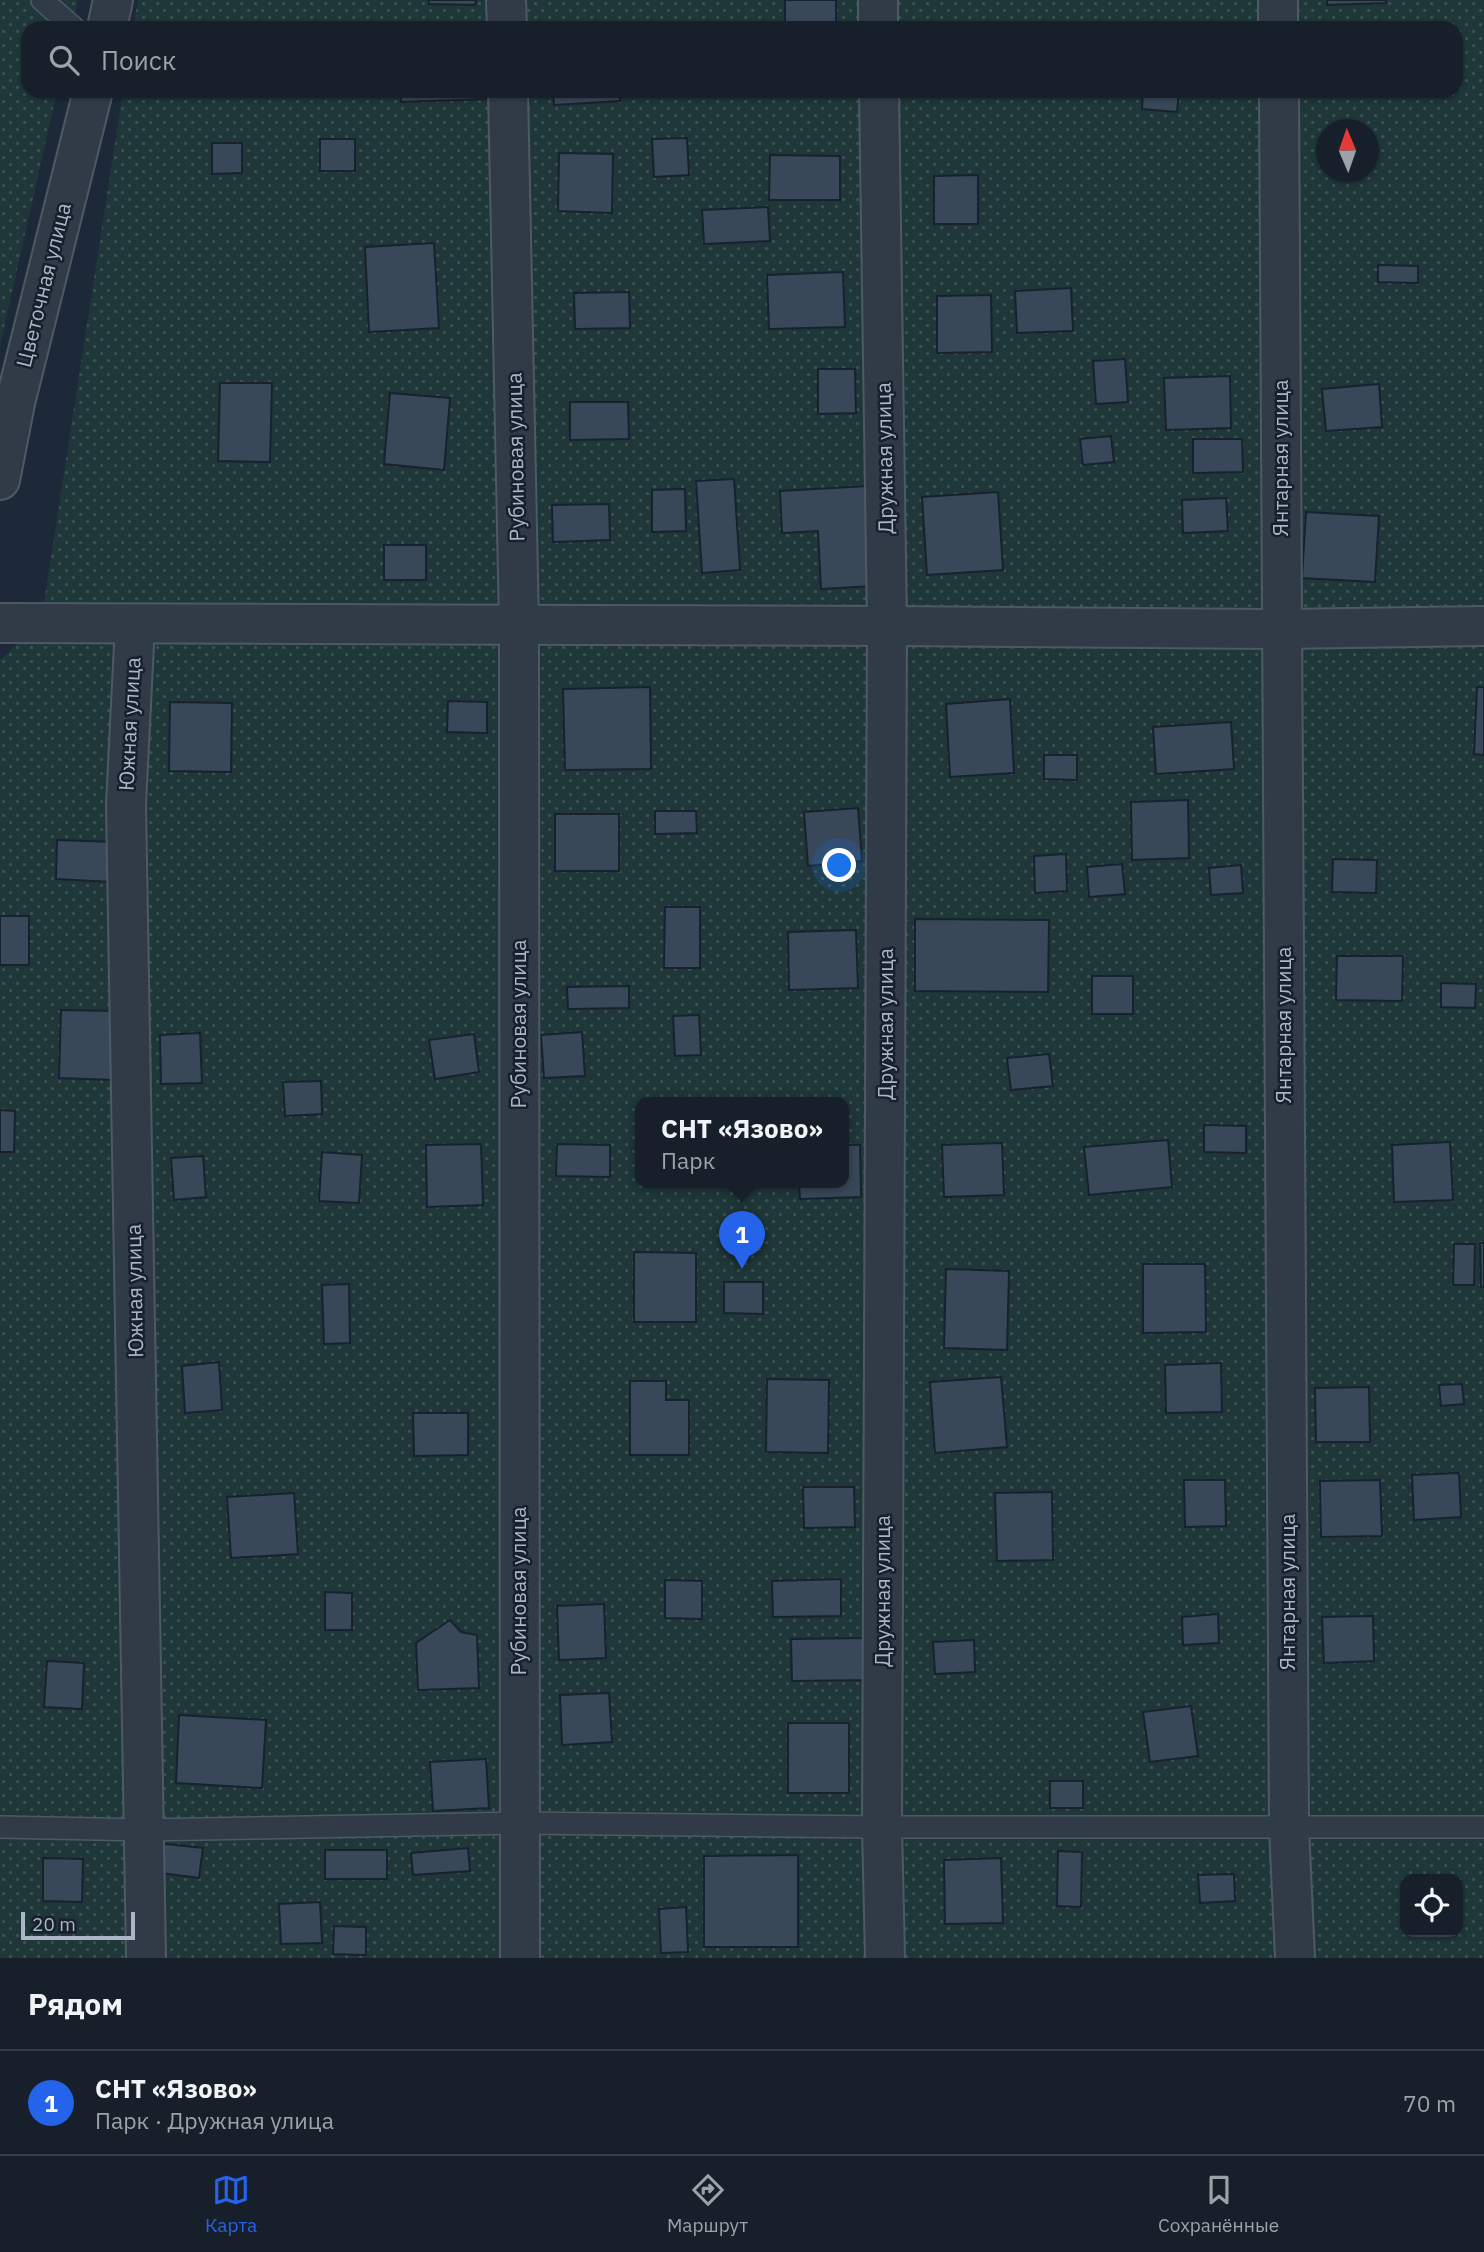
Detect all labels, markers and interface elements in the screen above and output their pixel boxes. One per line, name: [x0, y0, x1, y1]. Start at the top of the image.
search box: [21, 21, 1463, 98]
icon: search: [45, 41, 83, 79]
text: Поиск: [101, 43, 176, 77]
north arrow: [1316, 119, 1379, 182]
street label: Цветочная улица: [9, 199, 77, 370]
street label: Рубиновая улица: [500, 372, 530, 542]
street label: Янтарная улица: [1266, 380, 1294, 536]
street label: Дружная улица: [869, 382, 899, 534]
street label: Южная улица: [112, 656, 146, 792]
your location: [822, 848, 856, 882]
street label: Рубиновая улица: [504, 939, 532, 1109]
street label: Янтарная улица: [1269, 947, 1297, 1103]
street label: Дружная улица: [871, 948, 899, 1100]
popup: [635, 1097, 849, 1188]
text: СНТ «Язово»: [661, 1111, 823, 1145]
text: Парк: [661, 1145, 715, 1175]
pin: 1: [719, 1211, 765, 1269]
street label: Южная улица: [119, 1224, 149, 1358]
street label: Рубиновая улица: [504, 1506, 532, 1676]
street label: Янтарная улица: [1273, 1514, 1301, 1670]
street label: Дружная улица: [868, 1515, 896, 1667]
map controls: [1400, 1874, 1463, 1937]
button: locate: [1400, 1874, 1463, 1937]
scale bar: [21, 1909, 135, 1941]
text: 20 m: [32, 1912, 76, 1936]
text: Рядом: [28, 1984, 123, 2023]
text: СНТ «Язово»: [95, 2071, 257, 2105]
text: 1: [44, 2088, 58, 2118]
text: 70 m: [1403, 2088, 1456, 2118]
text: Парк · Дружная улица: [95, 2105, 334, 2135]
tab: Карта: [205, 2171, 257, 2237]
tab: Маршрут: [667, 2171, 748, 2237]
tab: Сохранённые: [1158, 2171, 1279, 2237]

